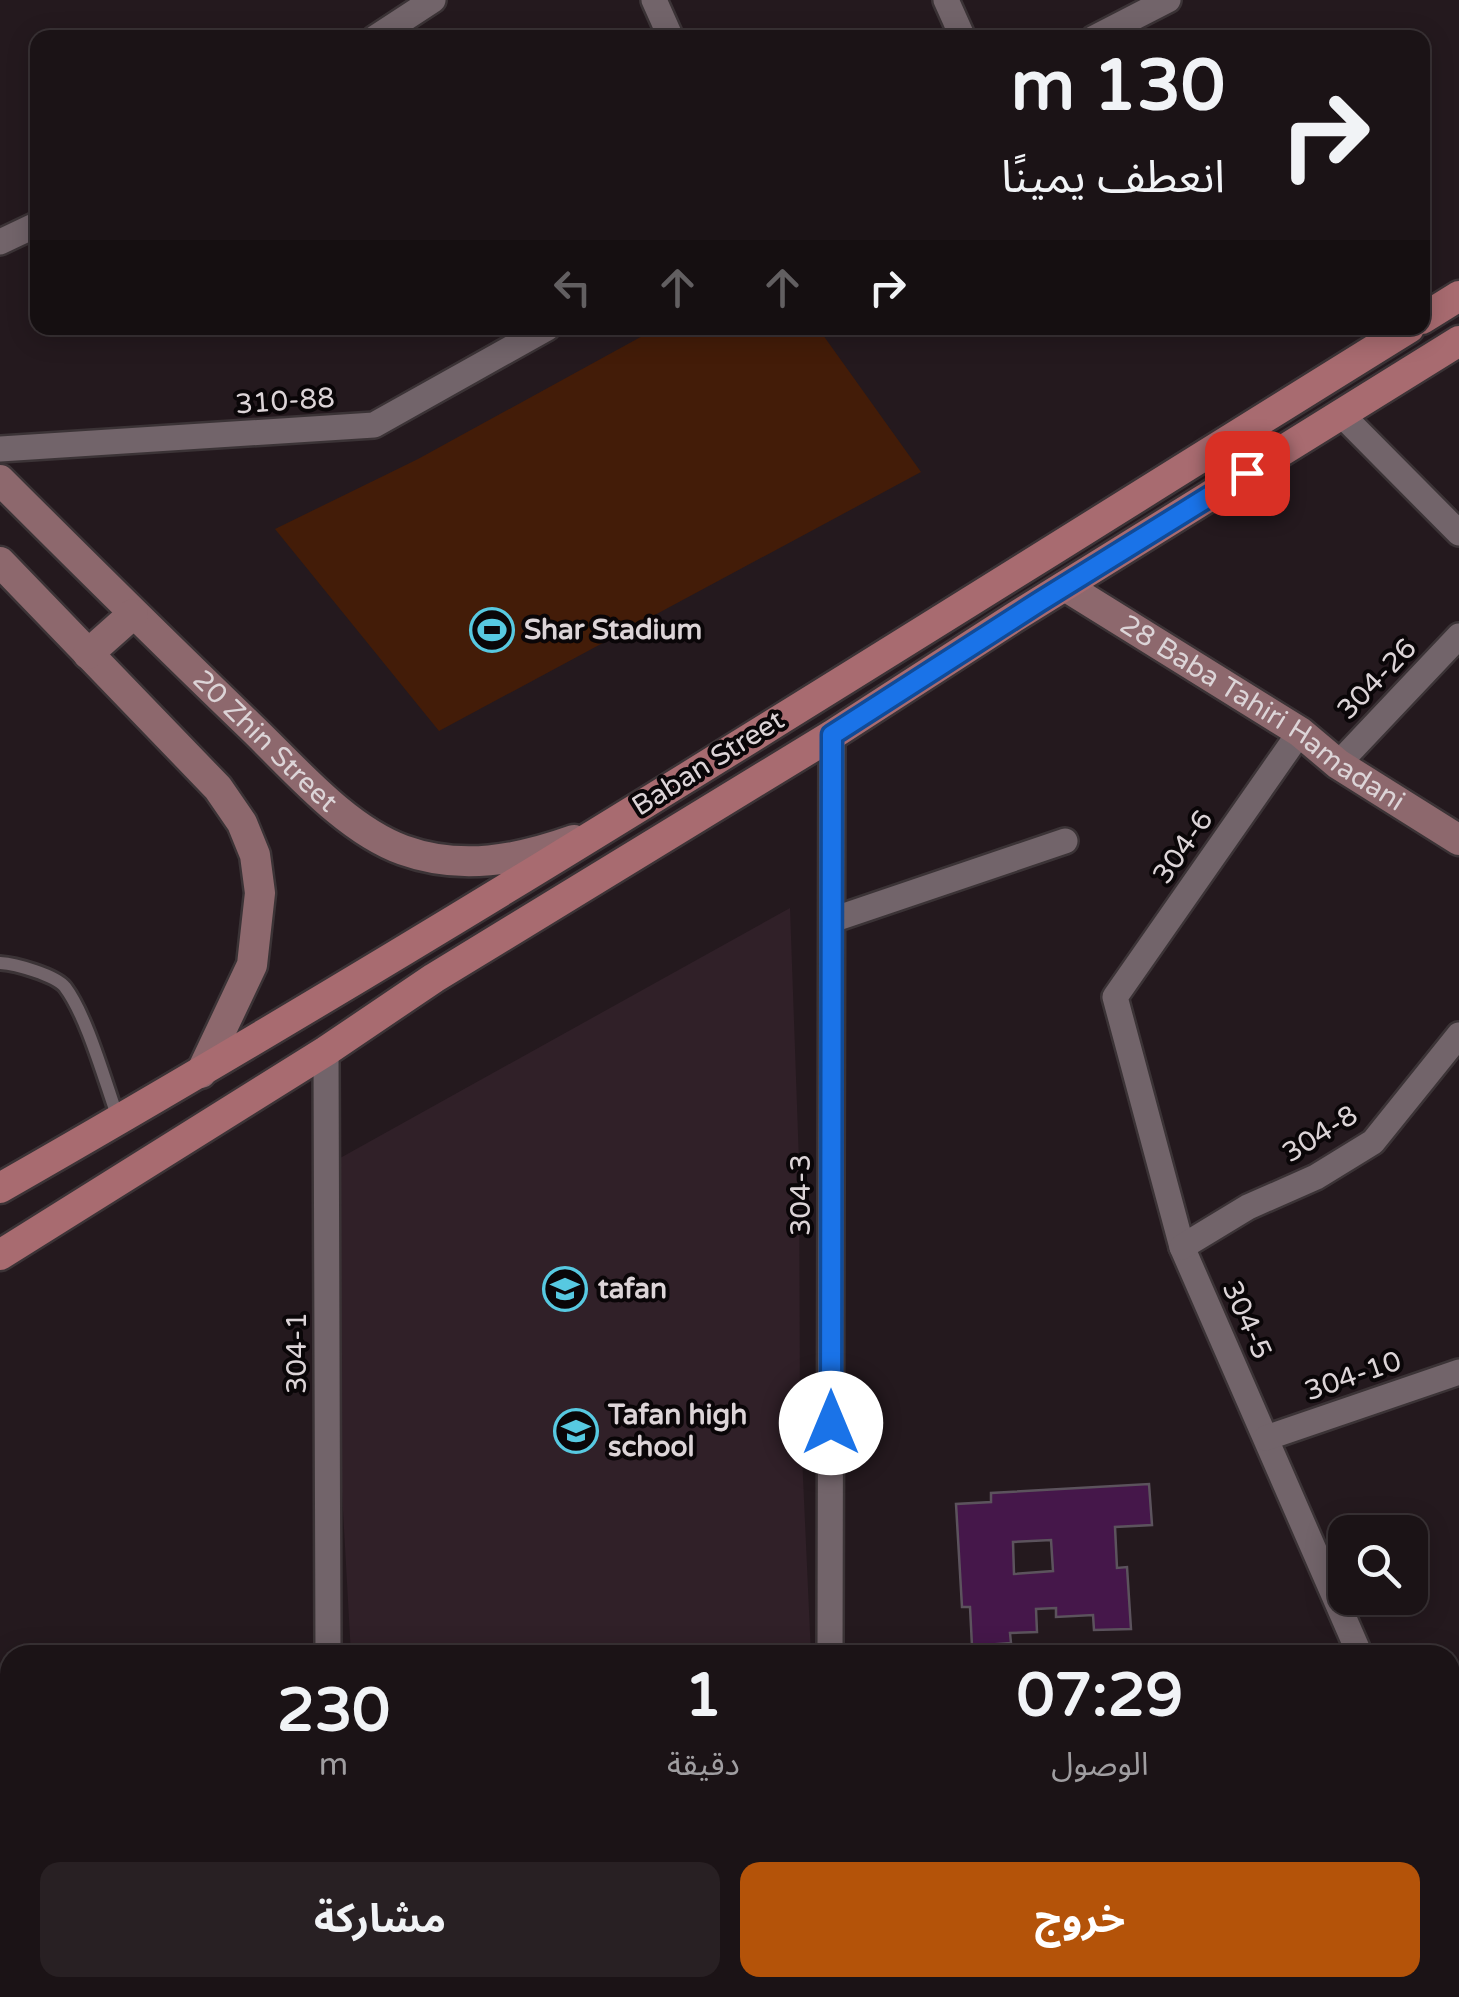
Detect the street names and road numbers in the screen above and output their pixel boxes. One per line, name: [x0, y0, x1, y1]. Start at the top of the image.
street label: 310-88: [234, 381, 336, 421]
street label: 28 Baba Tahiri Hamadani: [1114, 608, 1411, 819]
street label: 304-26: [1330, 631, 1424, 727]
street label: 20 Zhin Street: [186, 663, 345, 819]
street label: Baban Street: [626, 703, 791, 823]
street label: 304-6: [1146, 804, 1220, 890]
street label: 304-8: [1276, 1098, 1364, 1170]
street label: 304-3: [784, 1154, 818, 1236]
street label: 304-5: [1215, 1276, 1279, 1364]
street label: 304-1: [280, 1312, 314, 1394]
street label: 304-10: [1300, 1344, 1406, 1408]

